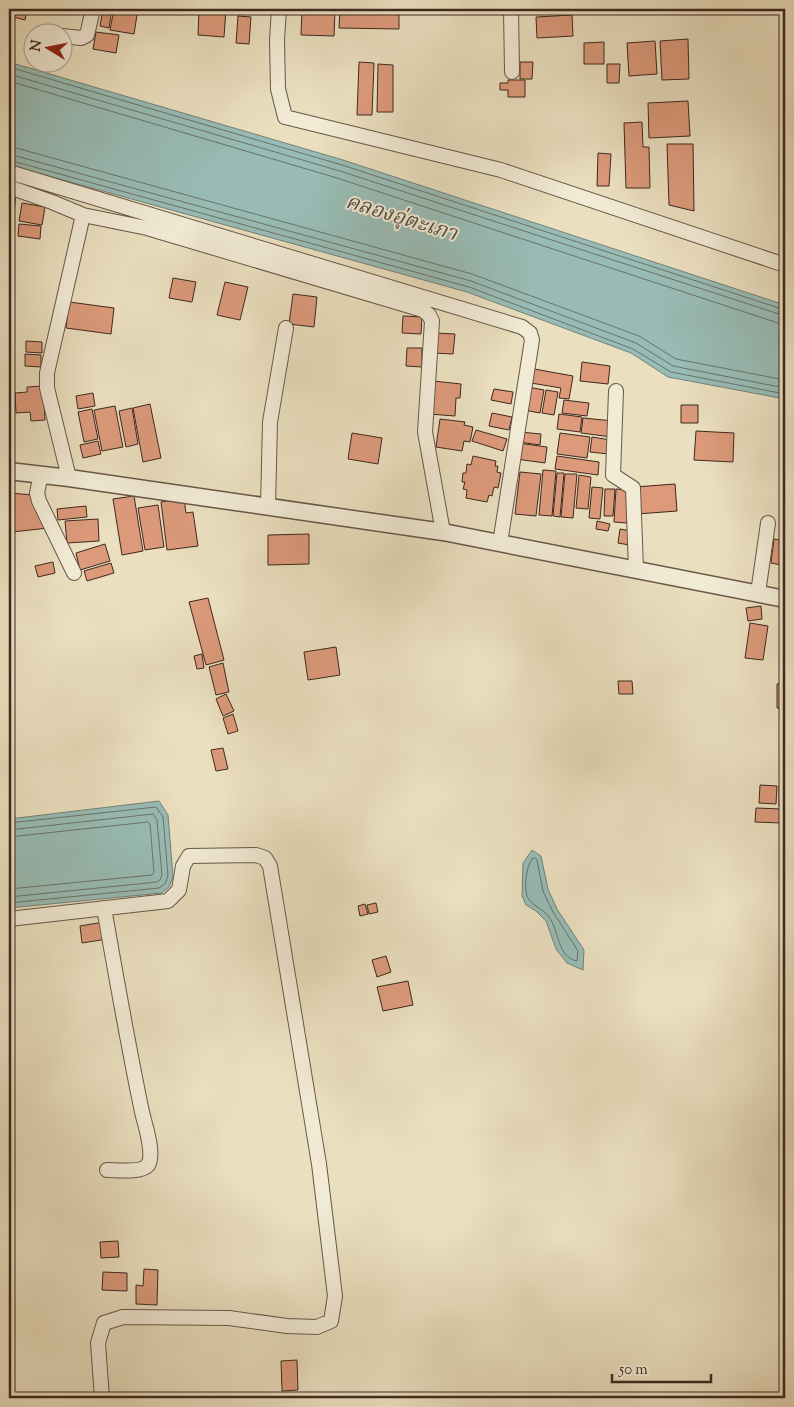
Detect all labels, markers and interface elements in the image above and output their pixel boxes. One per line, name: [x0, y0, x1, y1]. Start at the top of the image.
north arrow: [22, 22, 72, 72]
text: N: [26, 39, 48, 53]
water label: คลองอุ่ตะเภา: [341, 188, 461, 250]
scale bar: [612, 1352, 710, 1384]
text: 50 m: [618, 1360, 648, 1381]

